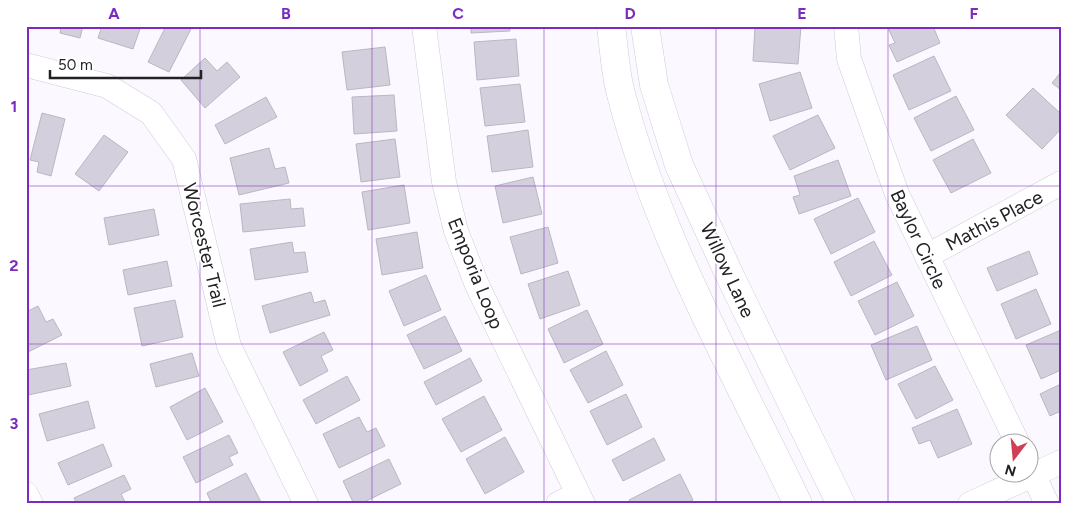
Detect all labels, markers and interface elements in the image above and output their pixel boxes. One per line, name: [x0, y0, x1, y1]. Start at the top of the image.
text: A: [108, 4, 120, 23]
text: B: [281, 4, 291, 23]
text: C: [452, 4, 464, 23]
text: D: [624, 4, 636, 23]
text: E: [797, 4, 807, 23]
text: F: [970, 4, 979, 23]
scale bar: [50, 48, 201, 80]
text: 50 m: [58, 56, 93, 74]
text: 1: [11, 97, 17, 116]
street label: Worcester Trail: [178, 181, 231, 310]
street label: Mathis Place: [942, 185, 1047, 256]
street label: Baylor Circle: [886, 186, 952, 292]
street label: Emporia Loop: [443, 214, 508, 332]
street label: Willow Lane: [696, 219, 760, 321]
text: 2: [9, 256, 19, 275]
text: 3: [10, 414, 19, 433]
north arrow: [990, 432, 1040, 482]
text: N: [1003, 460, 1018, 480]

